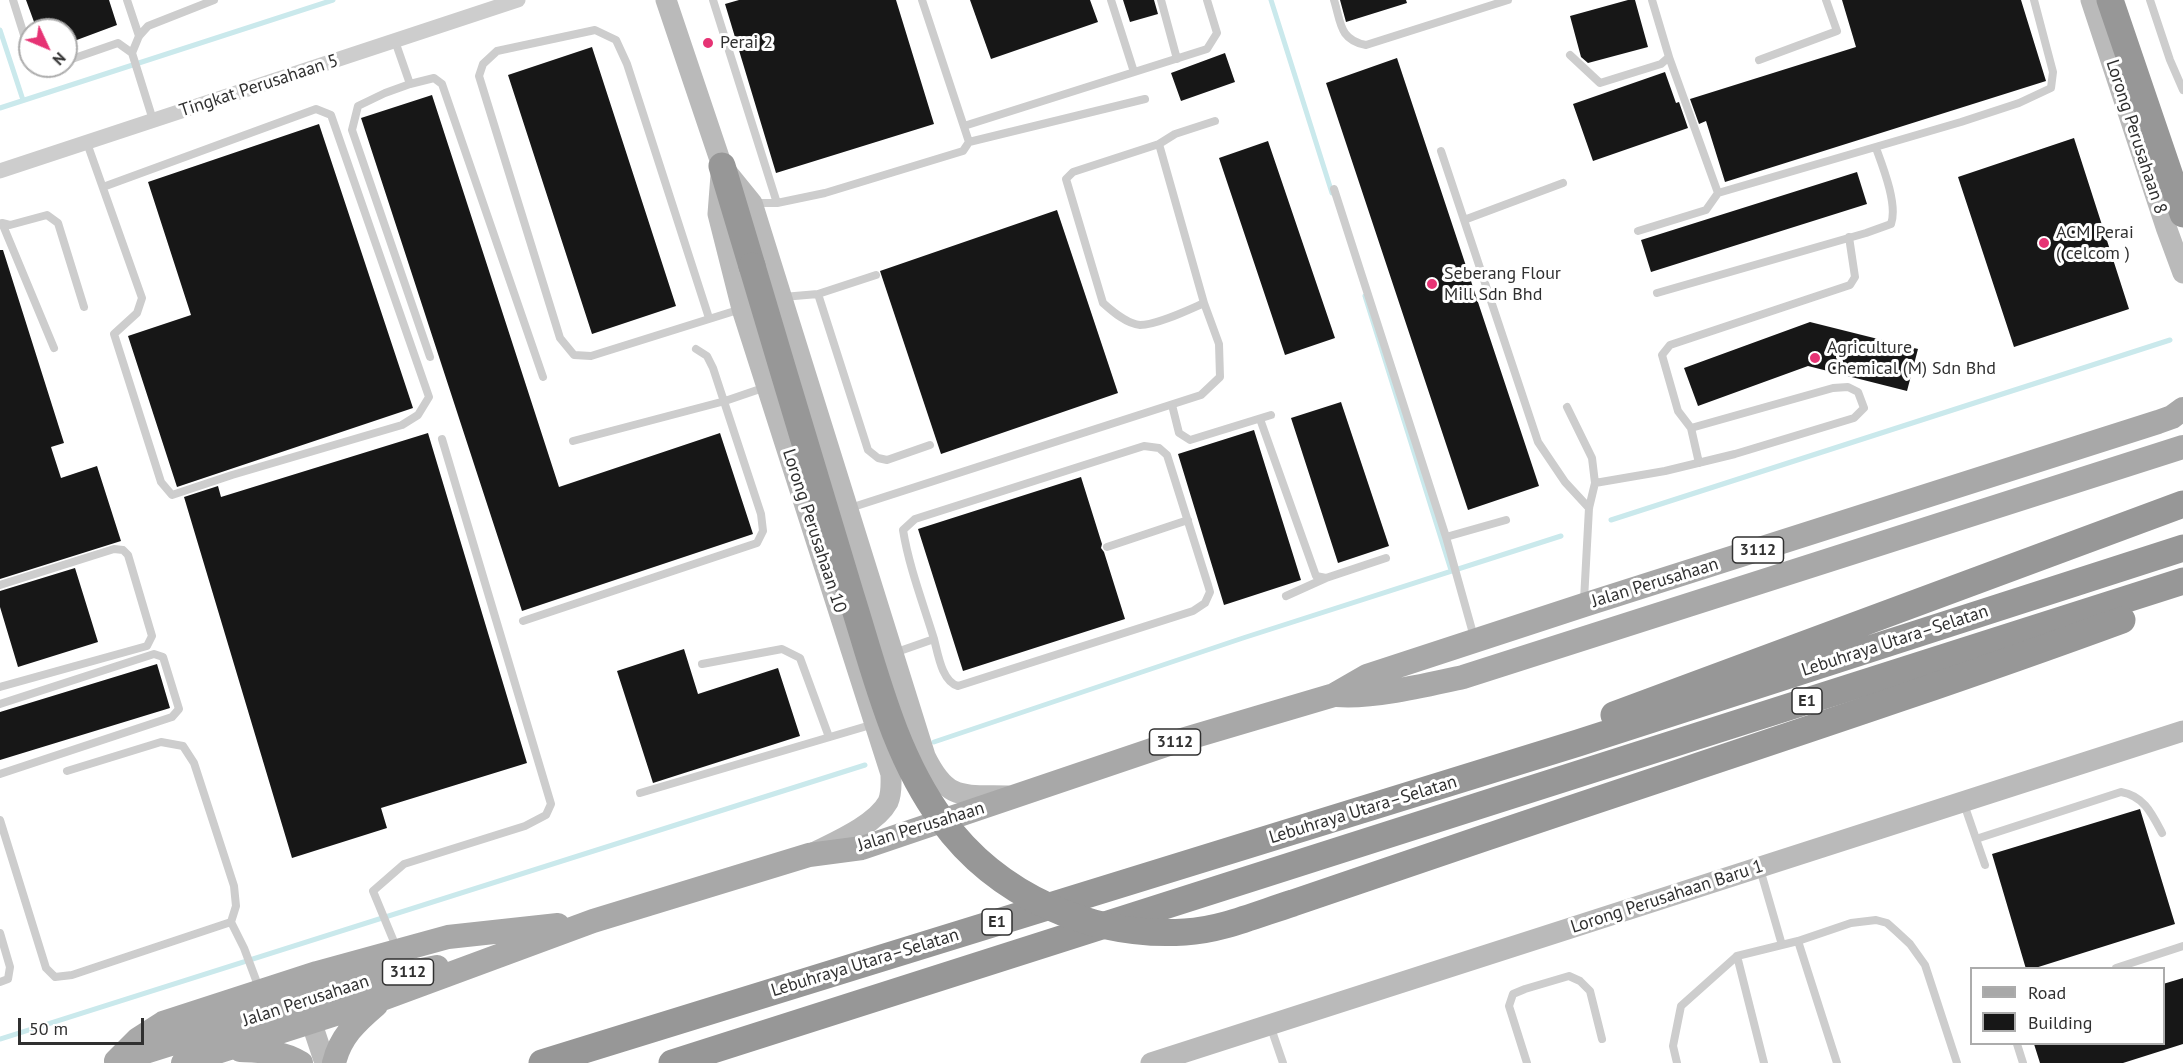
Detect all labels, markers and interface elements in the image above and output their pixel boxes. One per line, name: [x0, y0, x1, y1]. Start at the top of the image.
north arrow: [18, 18, 78, 78]
place label: Perai 2: [720, 32, 773, 54]
marker: Perai 2: [701, 36, 715, 50]
text: N: [49, 48, 70, 70]
street label: Tingkat Perusahaan 5: [177, 50, 341, 122]
street label: Lorong Perusahaan 8: [2101, 57, 2171, 217]
place label: ACM Perai ( celcom ): [2056, 222, 2134, 264]
marker: ACM Perai ( celcom ): [2037, 236, 2051, 250]
place label: Seberang Flour Mill Sdn Bhd: [1444, 263, 1561, 306]
marker: Seberang Flour Mill Sdn Bhd: [1425, 277, 1439, 291]
place label: Agriculture Chemical (M) Sdn Bhd: [1827, 337, 1996, 380]
marker: Agriculture Chemical (M) Sdn Bhd: [1808, 351, 1822, 365]
street label: Lorong Perusahaan 10: [777, 446, 851, 616]
road number: 3112: [1732, 537, 1784, 563]
street label: Jalan Perusahaan: [1589, 553, 1721, 613]
street label: Lebuhraya Utara–Selatan: [1799, 601, 1991, 681]
road number: E1: [1792, 688, 1822, 714]
road number: 3112: [1150, 729, 1200, 755]
street label: Lebuhraya Utara–Selatan: [1266, 771, 1460, 849]
street label: Jalan Perusahaan: [855, 797, 987, 857]
street label: Lorong Perusahaan Baru 1: [1568, 856, 1766, 938]
road number: E1: [982, 909, 1012, 935]
street label: Lebuhraya Utara–Selatan: [768, 924, 962, 1002]
road number: 3112: [382, 959, 434, 985]
legend: [1970, 967, 2165, 1045]
street label: Jalan Perusahaan: [240, 970, 372, 1032]
text: Road: [2028, 981, 2066, 1004]
scale bar: [21, 1006, 147, 1044]
text: Building: [2028, 1011, 2092, 1034]
text: 50 m: [29, 1017, 68, 1040]

